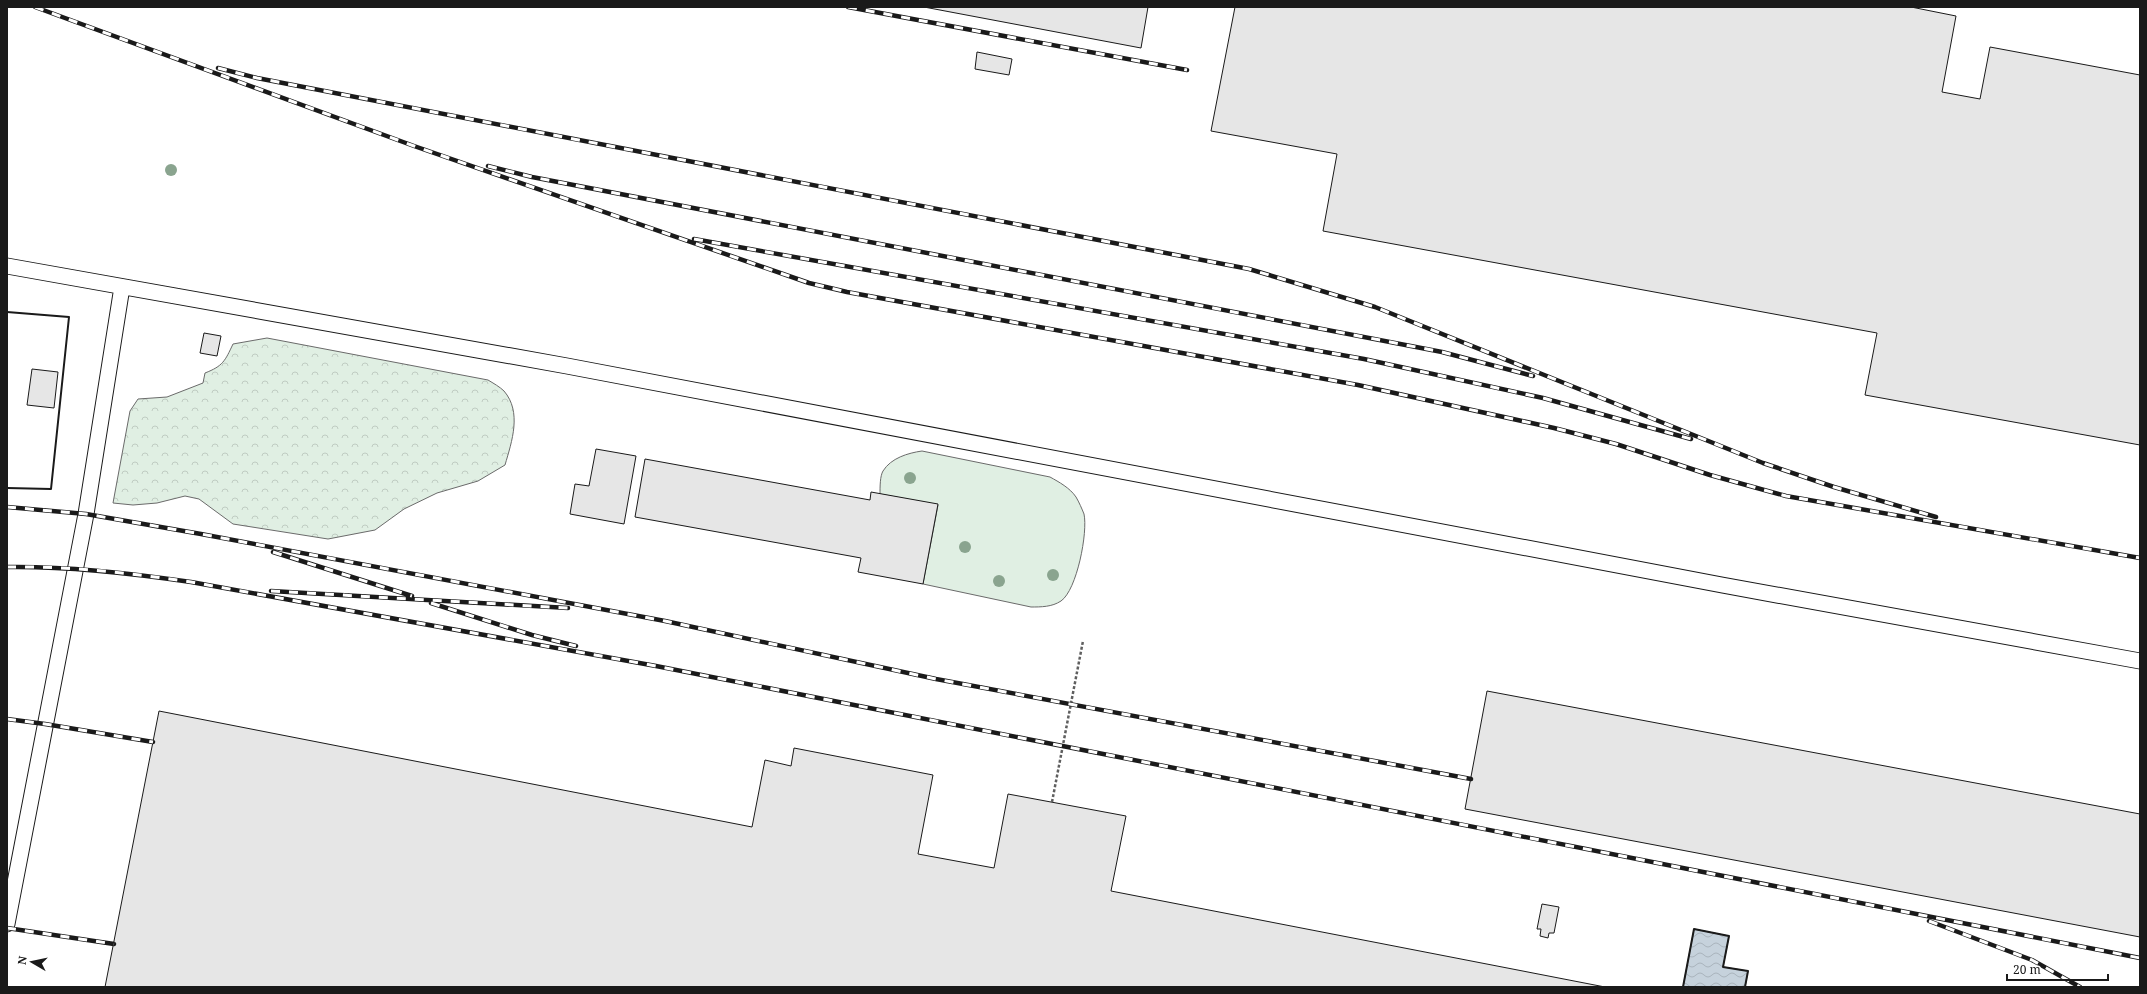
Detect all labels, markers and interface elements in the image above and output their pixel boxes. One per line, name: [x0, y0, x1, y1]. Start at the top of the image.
north arrow: [12, 942, 52, 982]
text: N: [14, 955, 30, 966]
scale bar: [2007, 956, 2108, 982]
text: 20 m: [2013, 961, 2041, 978]

